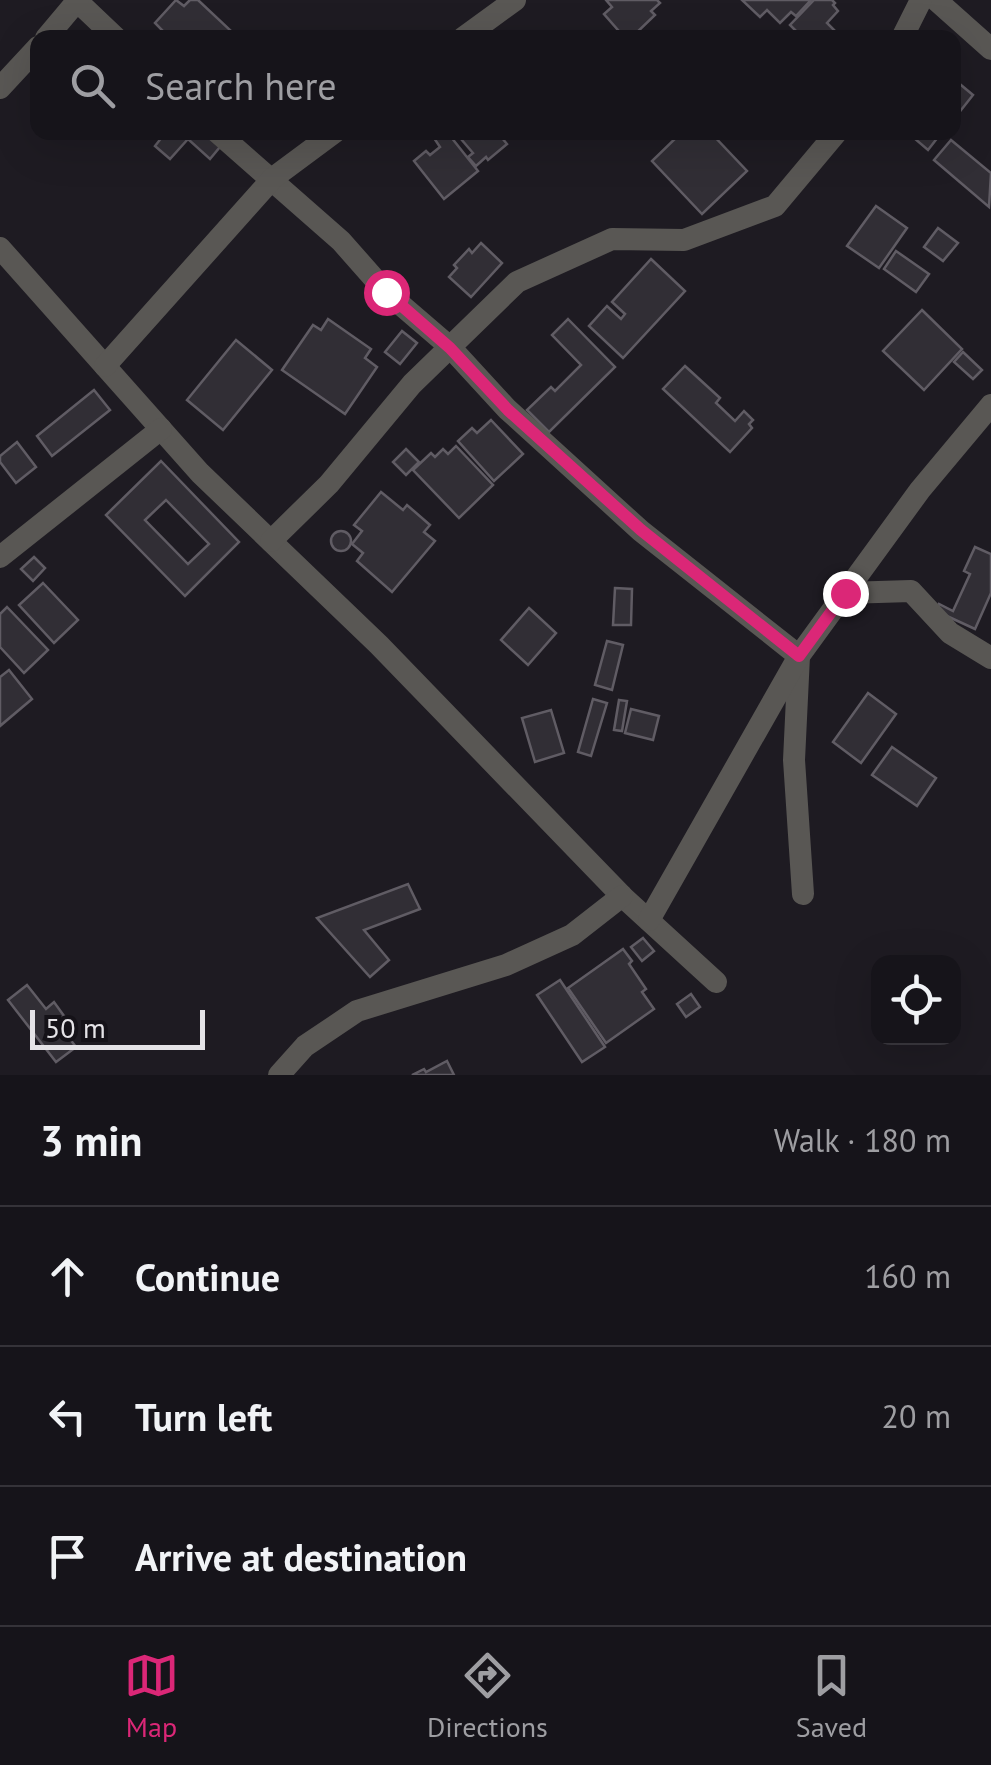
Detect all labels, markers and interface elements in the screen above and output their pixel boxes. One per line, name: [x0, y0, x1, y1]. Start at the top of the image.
search box: [30, 30, 961, 140]
icon: search: [65, 58, 120, 113]
text: Search here: [145, 61, 337, 110]
route start: [364, 270, 410, 316]
route end: [823, 571, 869, 617]
map controls: [871, 955, 961, 1045]
button: locate: [871, 955, 961, 1045]
scale bar: [30, 1005, 205, 1050]
text: 50 m: [45, 1009, 106, 1046]
text: 3 min: [40, 1113, 142, 1168]
text: Walk · 180 m: [774, 1119, 951, 1161]
icon: ahead: [40, 1249, 95, 1304]
text: Continue: [135, 1252, 280, 1301]
text: 160 m: [864, 1255, 951, 1297]
icon: left: [40, 1389, 95, 1444]
text: Turn left: [135, 1392, 272, 1441]
text: 20 m: [882, 1395, 951, 1437]
icon: arrive: [40, 1529, 95, 1584]
text: Arrive at destination: [135, 1532, 467, 1581]
tab: Map: [124, 1648, 179, 1745]
tab: Directions: [427, 1648, 548, 1745]
tab: Saved: [796, 1648, 867, 1745]

